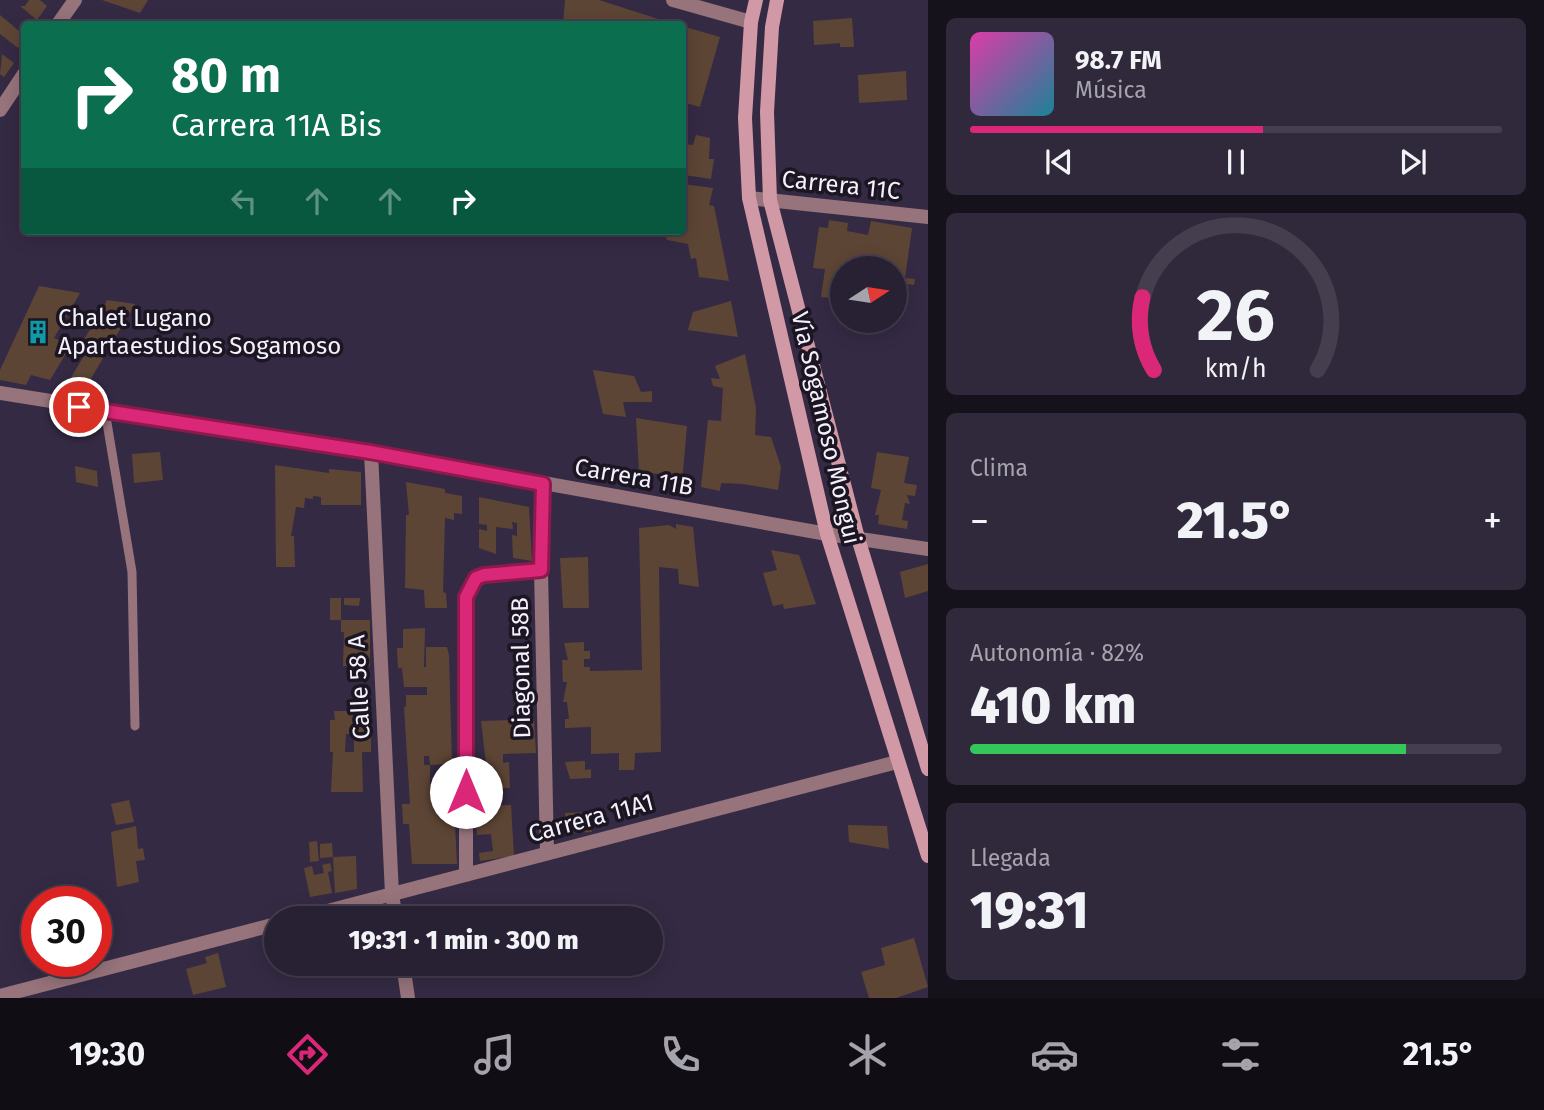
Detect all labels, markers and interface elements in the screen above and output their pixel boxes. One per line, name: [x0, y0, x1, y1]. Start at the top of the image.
text: 98.7 FM: [1075, 45, 1162, 76]
text: 80 m: [171, 46, 281, 105]
icon: right: [56, 49, 147, 140]
text: Música: [1075, 76, 1147, 104]
text: Carrera 11A Bis: [171, 106, 382, 144]
icon: previous: [1040, 143, 1078, 181]
icon: pause: [1217, 143, 1255, 181]
icon: next: [1394, 143, 1432, 181]
street label: Carrera 11C: [780, 165, 902, 205]
icon: left: [225, 182, 263, 220]
icon: ahead: [298, 182, 336, 220]
icon: ahead: [371, 182, 409, 220]
icon: right: [444, 182, 482, 220]
north arrow: [830, 256, 906, 332]
map controls: [830, 256, 907, 333]
text: 26: [1197, 272, 1275, 359]
place label: Chalet Lugano Apartaestudios Sogamoso: [58, 304, 341, 360]
street label: Vía Sogamoso Mongui: [786, 309, 866, 547]
building icon: Chalet Lugano Apartaestudios Sogamoso: [24, 318, 52, 346]
text: km/h: [1205, 354, 1267, 384]
pin: [49, 377, 109, 437]
icon: arrive: [60, 388, 98, 426]
street label: Carrera 11B: [572, 453, 696, 501]
text: Clima: [970, 454, 1028, 482]
text: 21.5°: [1177, 489, 1295, 552]
text: −: [970, 498, 989, 544]
text: +: [1483, 498, 1502, 544]
street label: Diagonal 58B: [506, 597, 536, 739]
street label: Calle 58 A: [342, 634, 376, 740]
text: Autonomía · 82%: [970, 639, 1144, 667]
text: 410 km: [970, 674, 1136, 737]
position arrow: [429, 755, 503, 829]
street label: Carrera 11A1: [525, 788, 657, 848]
text: Llegada: [970, 844, 1051, 872]
text: 19:31: [970, 879, 1089, 942]
speed limit sign: 30: [21, 886, 112, 977]
text: 19:31 · 1 min · 300 m: [348, 925, 579, 956]
icon: directions: [283, 1030, 332, 1079]
icon: music: [470, 1030, 519, 1079]
icon: phone: [656, 1030, 705, 1079]
icon: climate: [843, 1030, 892, 1079]
icon: car: [1030, 1030, 1079, 1079]
icon: filters: [1216, 1030, 1265, 1079]
text: 19:30: [69, 1035, 145, 1073]
text: 21.5°: [1403, 1035, 1475, 1073]

